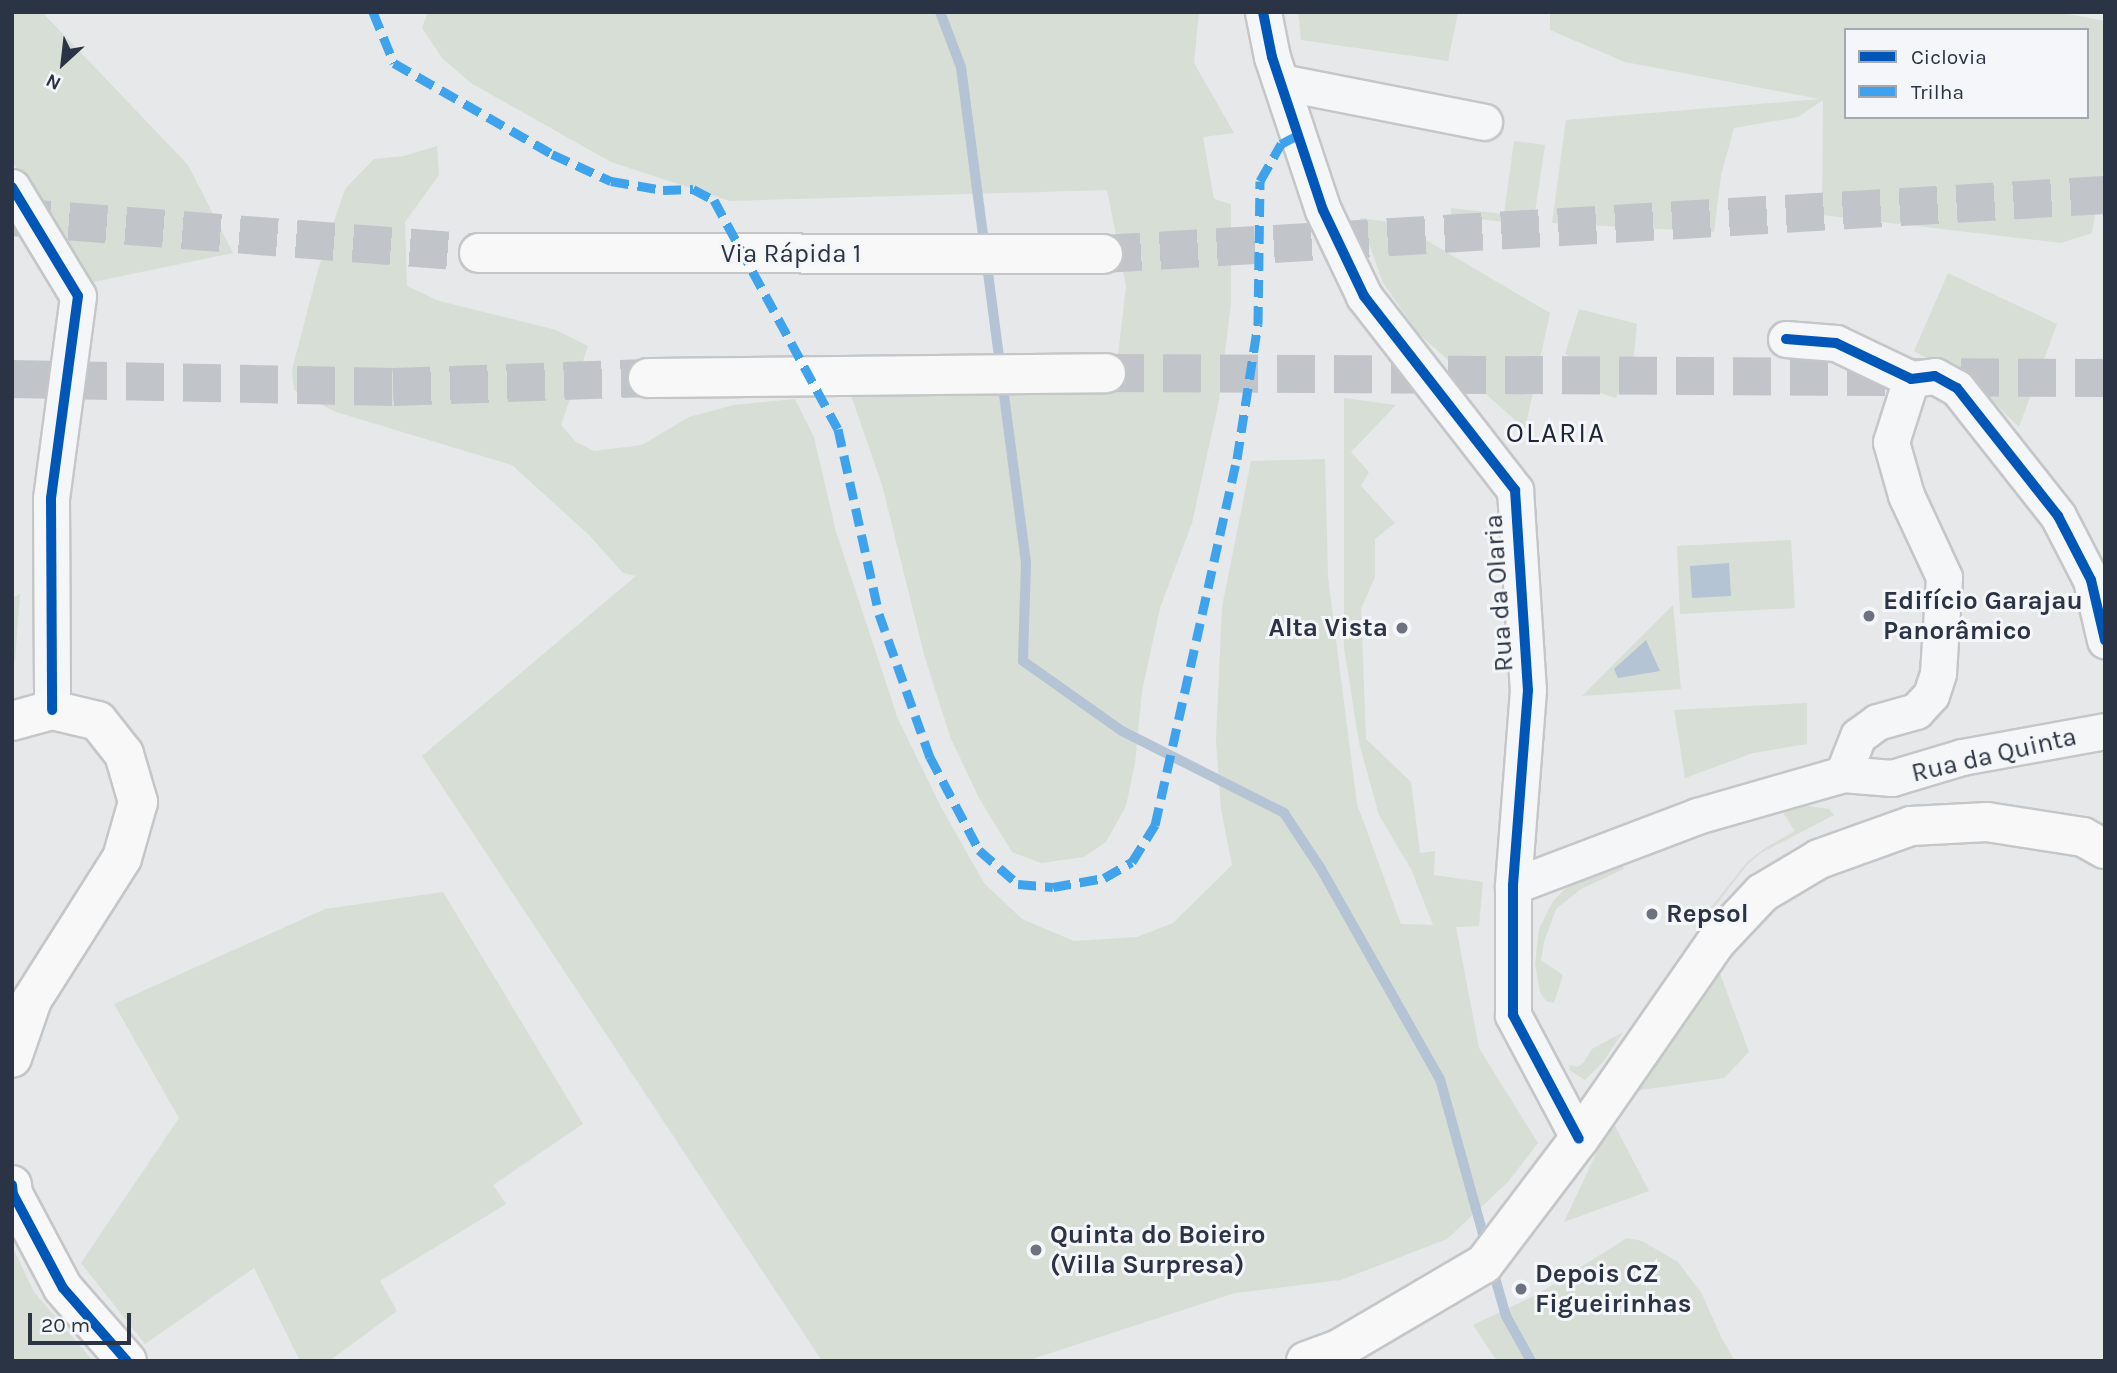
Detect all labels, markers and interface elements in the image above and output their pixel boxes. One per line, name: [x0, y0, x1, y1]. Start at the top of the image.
north arrow: [28, 28, 98, 98]
legend: [1844, 28, 2089, 119]
text: Ciclovia: [1911, 45, 1987, 69]
text: N: [42, 69, 65, 95]
text: Trilha: [1911, 80, 1964, 104]
street label: Via Rápida 1: [721, 238, 861, 270]
district label: OLARIA: [1507, 416, 1605, 450]
street label: Rua da Olaria: [1478, 513, 1520, 673]
place label: Edifício Garajau Panorâmico: [1883, 585, 2083, 646]
marker: Edifício Garajau Panorâmico: [1861, 608, 1877, 624]
place label: Alta Vista: [1268, 612, 1388, 644]
marker: Alta Vista: [1394, 620, 1410, 636]
street label: Rua da Quinta: [1909, 721, 2079, 789]
place label: Repsol: [1666, 898, 1749, 930]
marker: Repsol: [1644, 906, 1660, 922]
place label: Quinta do Boieiro (Villa Surpresa): [1050, 1219, 1265, 1280]
marker: Quinta do Boieiro (Villa Surpresa): [1028, 1242, 1044, 1258]
place label: Depois CZ Figueirinhas: [1535, 1258, 1692, 1320]
marker: Depois CZ Figueirinhas: [1513, 1281, 1529, 1297]
scale bar: [32, 1300, 135, 1344]
text: 20 m: [41, 1313, 90, 1337]

